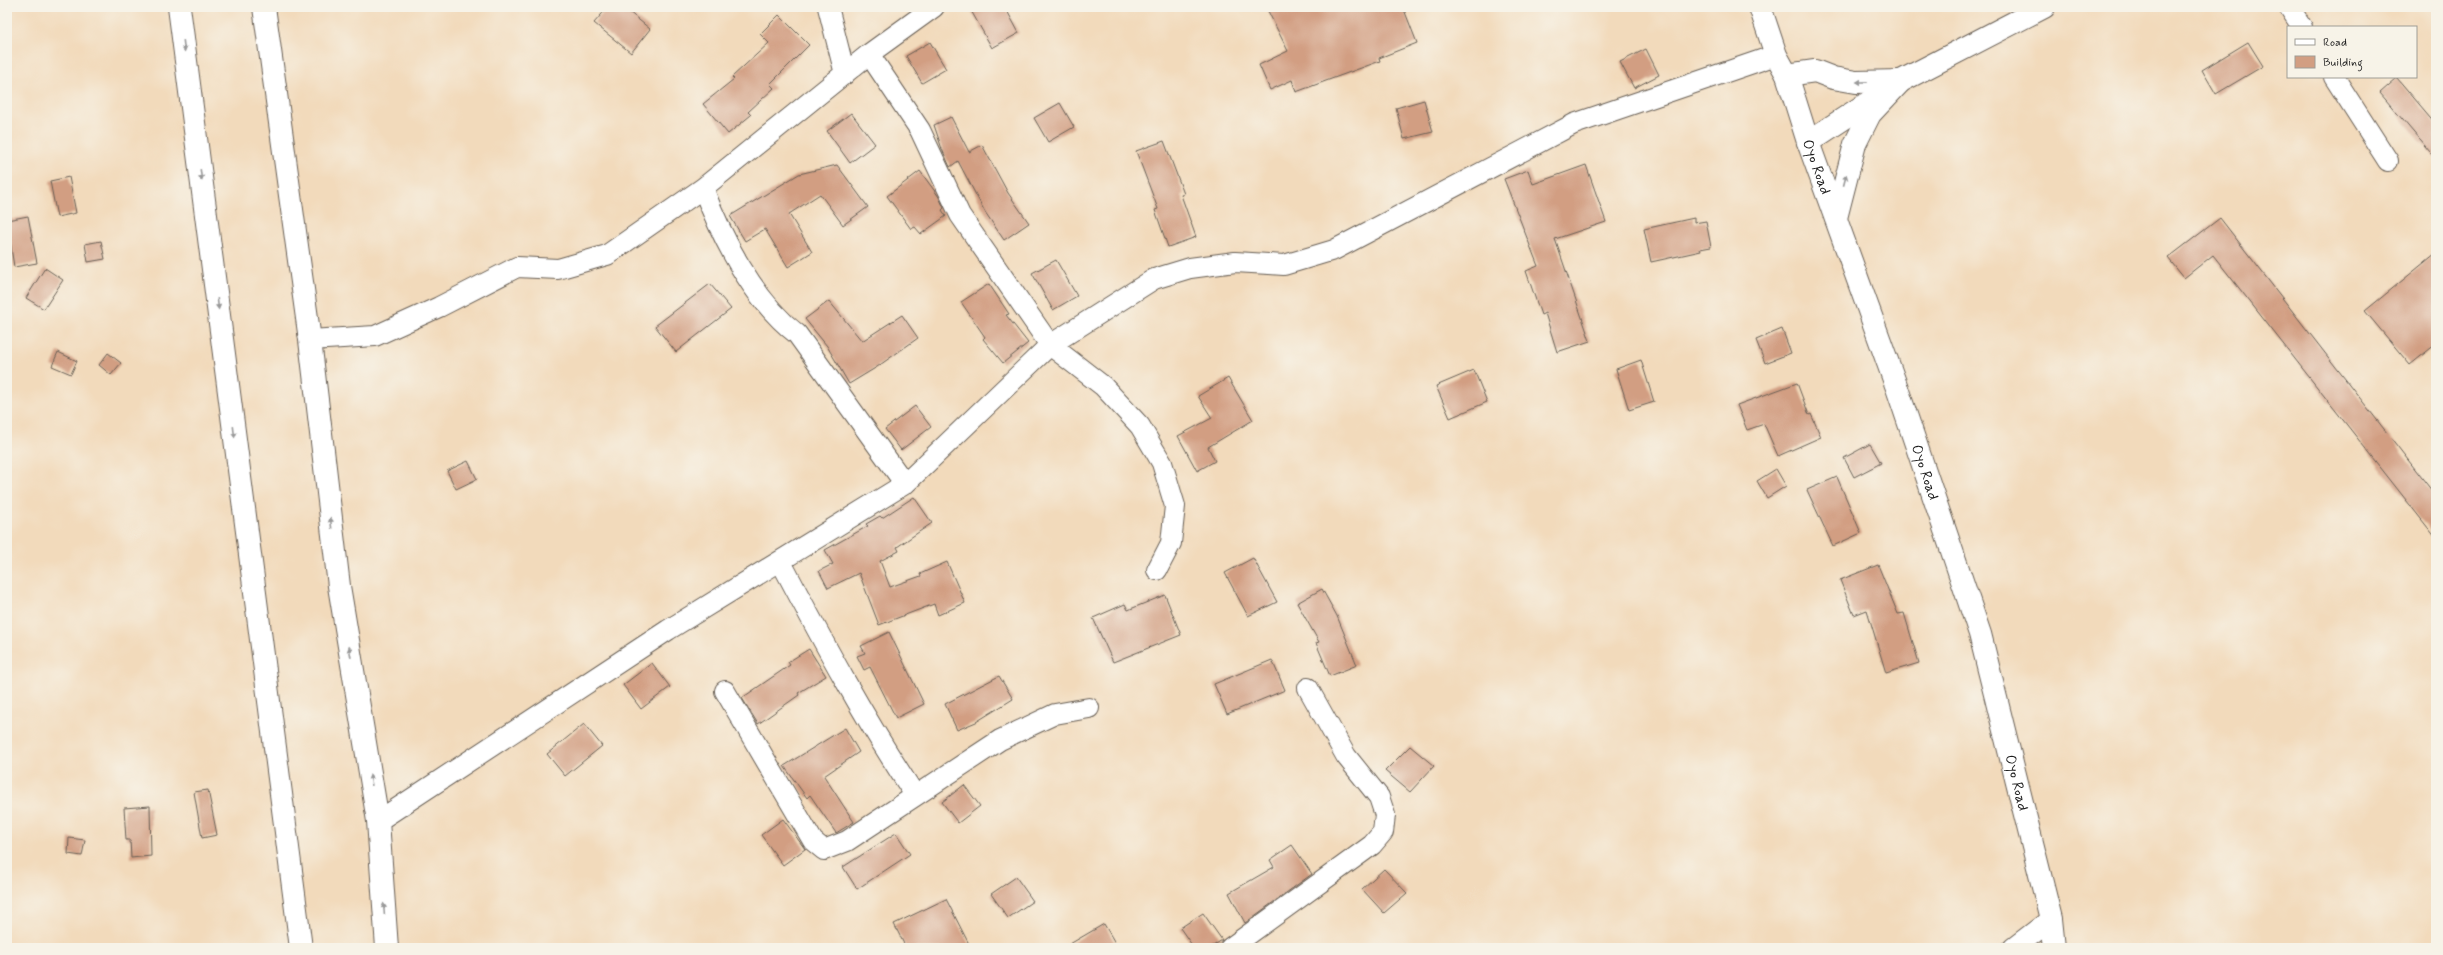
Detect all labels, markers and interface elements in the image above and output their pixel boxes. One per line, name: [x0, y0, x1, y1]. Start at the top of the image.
legend: [2287, 26, 2417, 78]
text: Road: [2323, 35, 2347, 51]
one-way arrow: [181, 40, 187, 52]
text: Building: [2323, 55, 2363, 72]
one-way arrow: [1856, 78, 1868, 85]
street label: Oyo Road: [1797, 137, 1835, 197]
one-way arrow: [198, 169, 204, 181]
one-way arrow: [1843, 174, 1849, 187]
one-way arrow: [215, 297, 221, 310]
one-way arrow: [231, 426, 238, 438]
street label: Oyo Road: [1906, 442, 1943, 503]
one-way arrow: [328, 517, 335, 529]
one-way arrow: [347, 646, 353, 658]
street label: Oyo Road: [1999, 753, 2033, 813]
one-way arrow: [368, 774, 374, 786]
one-way arrow: [381, 903, 388, 915]

